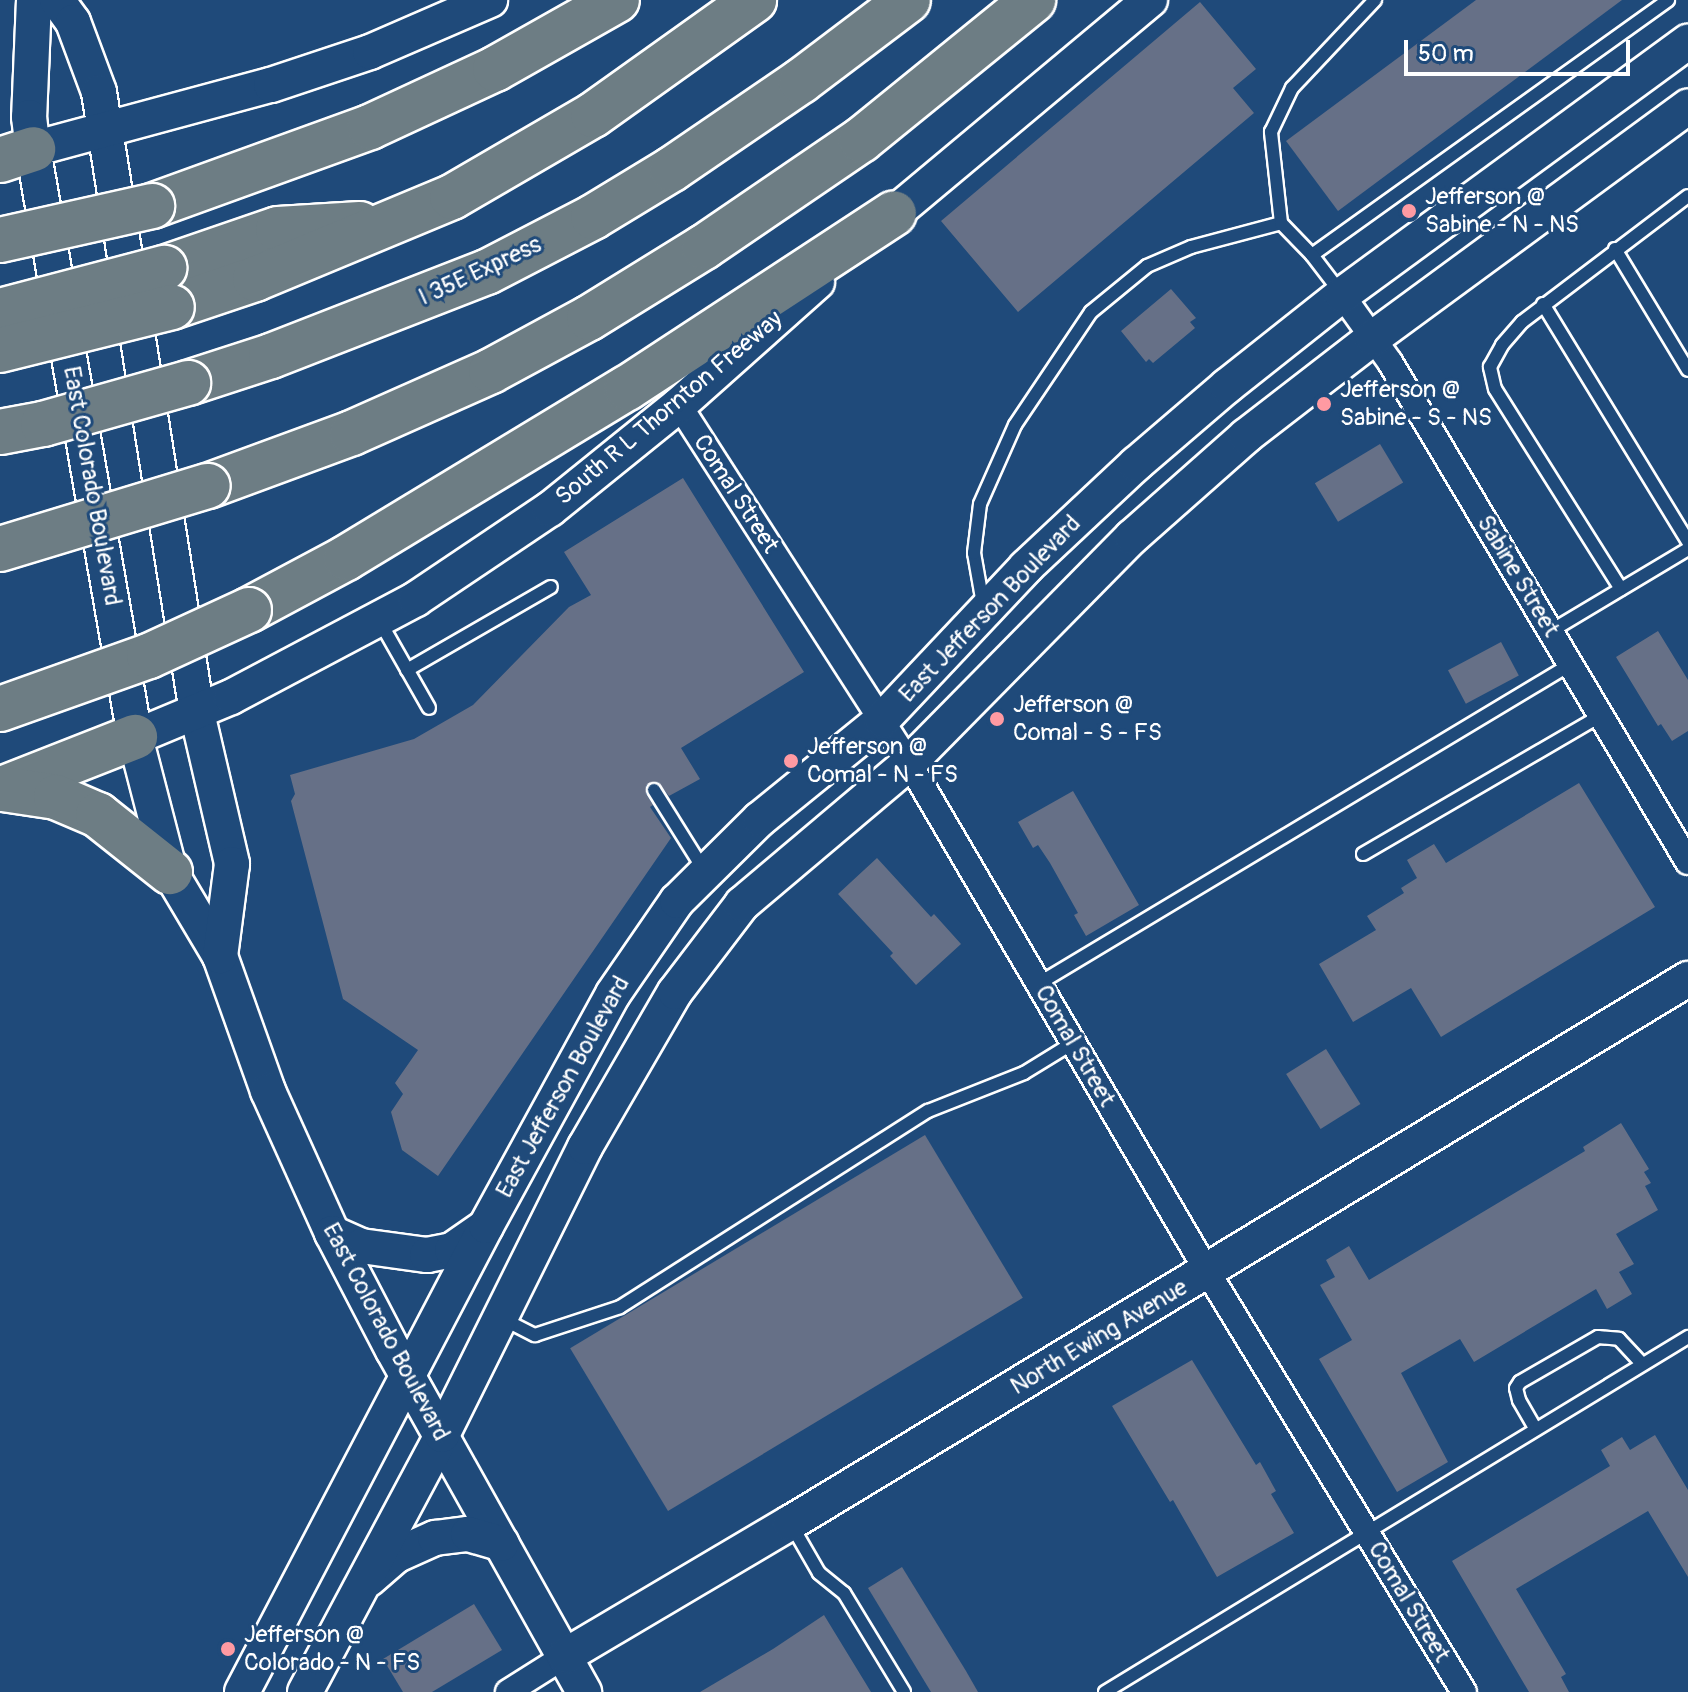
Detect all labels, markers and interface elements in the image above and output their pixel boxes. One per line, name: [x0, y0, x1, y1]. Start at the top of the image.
scale bar: [1408, 24, 1634, 74]
text: 50 m: [1418, 39, 1474, 68]
place label: Jefferson @ Sabine - N - NS: [1425, 183, 1579, 239]
marker: Jefferson @ Sabine - N - NS: [1400, 202, 1418, 220]
street label: I 35E Express: [414, 230, 546, 312]
street label: South R L Thornton Freeway: [550, 305, 788, 511]
street label: East Colorado Boulevard: [57, 364, 127, 608]
place label: Jefferson @ Sabine - S - NS: [1340, 376, 1492, 432]
marker: Jefferson @ Sabine - S - NS: [1315, 395, 1333, 413]
street label: Comal Street: [687, 429, 785, 559]
street label: East Jefferson Boulevard: [893, 510, 1087, 708]
street label: Sabine Street: [1470, 510, 1566, 642]
place label: Jefferson @ Comal - S - FS: [1013, 691, 1162, 747]
marker: Jefferson @ Comal - S - FS: [988, 710, 1006, 728]
place label: Jefferson @ Comal - N - FS: [807, 733, 958, 789]
marker: Jefferson @ Comal - N - FS: [782, 752, 800, 770]
street label: East Jefferson Boulevard: [490, 971, 636, 1203]
street label: Comal Street: [1029, 980, 1121, 1112]
street label: East Colorado Boulevard: [316, 1218, 456, 1446]
street label: North Ewing Avenue: [1005, 1273, 1193, 1401]
street label: Comal Street: [1362, 1537, 1456, 1667]
place label: Jefferson @ Colorado - N - FS: [244, 1621, 420, 1677]
marker: Jefferson @ Colorado - N - FS: [219, 1640, 237, 1658]

